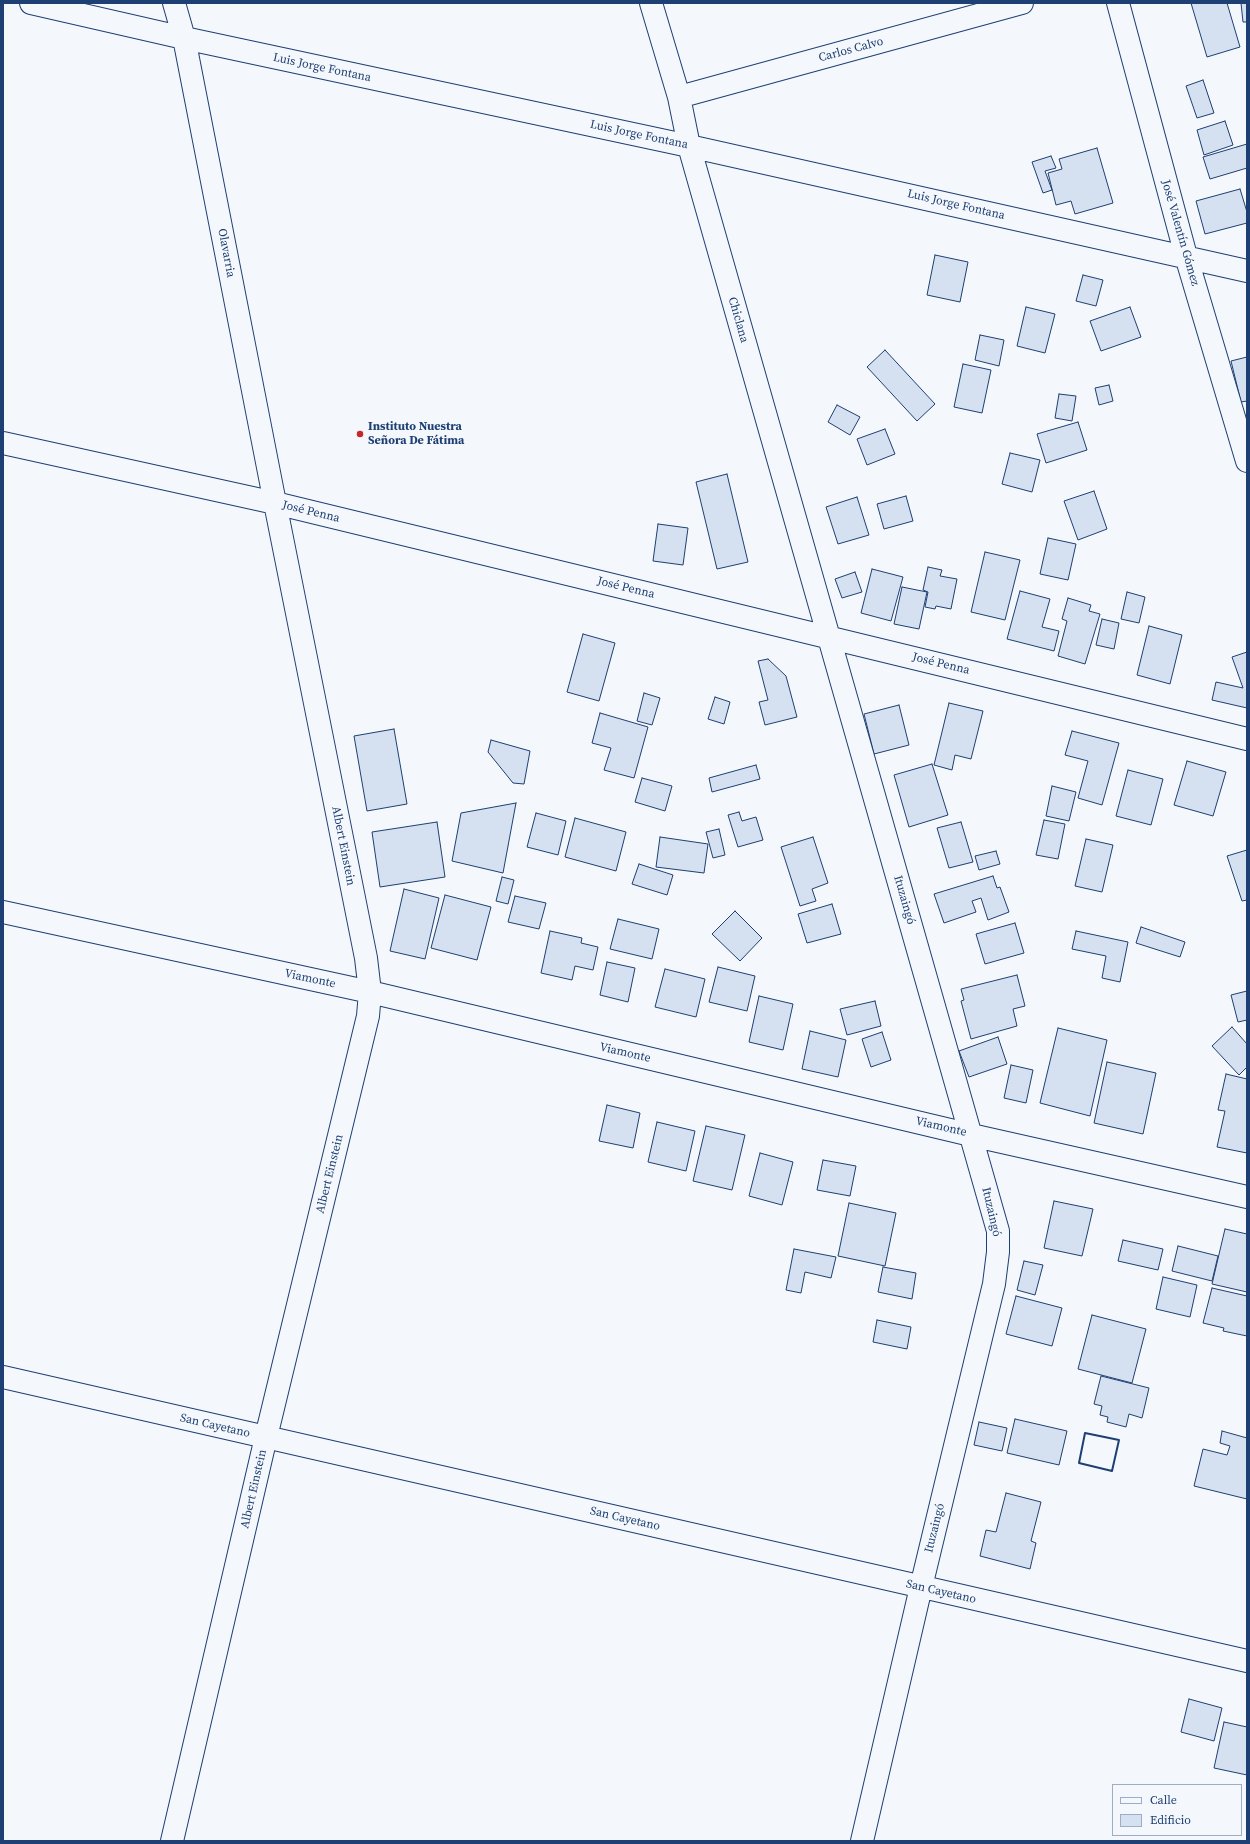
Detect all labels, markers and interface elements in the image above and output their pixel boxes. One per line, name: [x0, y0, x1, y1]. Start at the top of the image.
street label: Carlos Calvo: [817, 34, 885, 66]
street label: Luis Jorge Fontana: [272, 51, 372, 85]
street label: Luis Jorge Fontana: [589, 118, 689, 152]
street label: José Valentín Gómez: [1158, 178, 1202, 288]
street label: Luis Jorge Fontana: [906, 187, 1006, 223]
street label: Olavarria: [214, 227, 238, 279]
street label: Chiclana: [725, 295, 751, 345]
place label: Instituto Nuestra Señora De Fátima: [368, 420, 464, 448]
marker: Instituto Nuestra Señora De Fátima: [355, 429, 365, 439]
street label: José Penna: [281, 498, 341, 526]
street label: José Penna: [596, 574, 656, 602]
street label: José Penna: [911, 650, 971, 678]
street label: Albert Einstein: [328, 805, 358, 887]
street label: Ituzaingó: [890, 874, 918, 926]
street label: Viamonte: [283, 967, 337, 991]
street label: Viamonte: [598, 1040, 652, 1066]
street label: Viamonte: [914, 1114, 968, 1140]
street label: Albert Einstein: [313, 1133, 347, 1215]
street label: Ituzaingó: [978, 1186, 1004, 1238]
street label: San Cayetano: [178, 1411, 252, 1441]
street label: Albert Einstein: [238, 1448, 270, 1530]
street label: Ituzaingó: [922, 1502, 948, 1554]
street label: San Cayetano: [588, 1504, 662, 1534]
street label: San Cayetano: [904, 1577, 978, 1607]
legend: [1112, 1784, 1242, 1836]
text: Calle: [1150, 1792, 1177, 1808]
text: Edificio: [1150, 1812, 1191, 1828]

